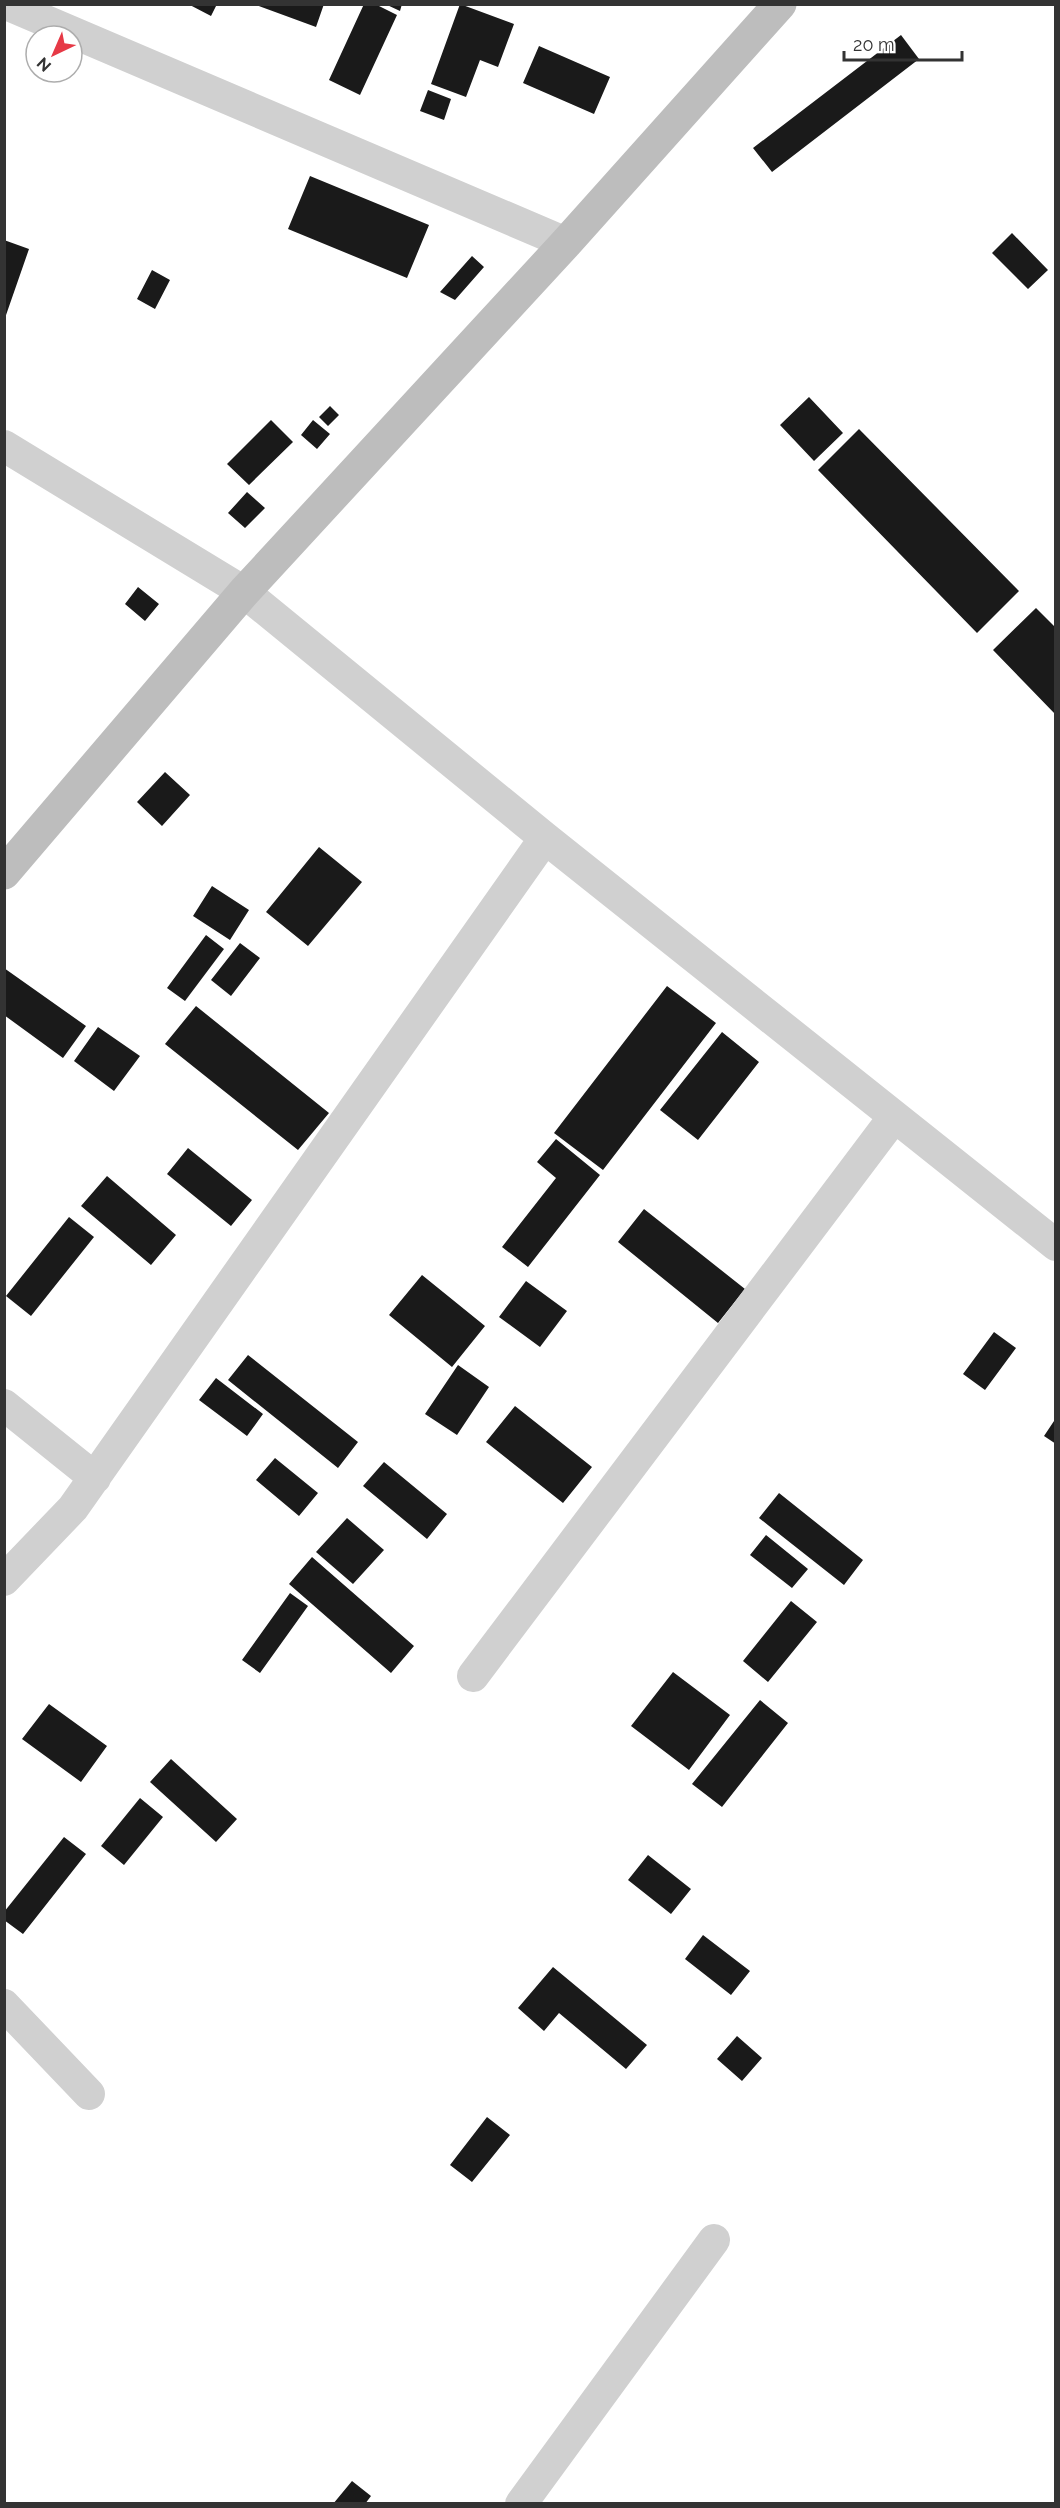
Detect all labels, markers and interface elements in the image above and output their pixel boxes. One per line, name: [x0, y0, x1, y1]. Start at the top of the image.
north arrow: [24, 24, 84, 84]
scale bar: [844, 24, 962, 62]
text: 20 m: [853, 34, 895, 55]
text: N: [33, 53, 55, 76]

